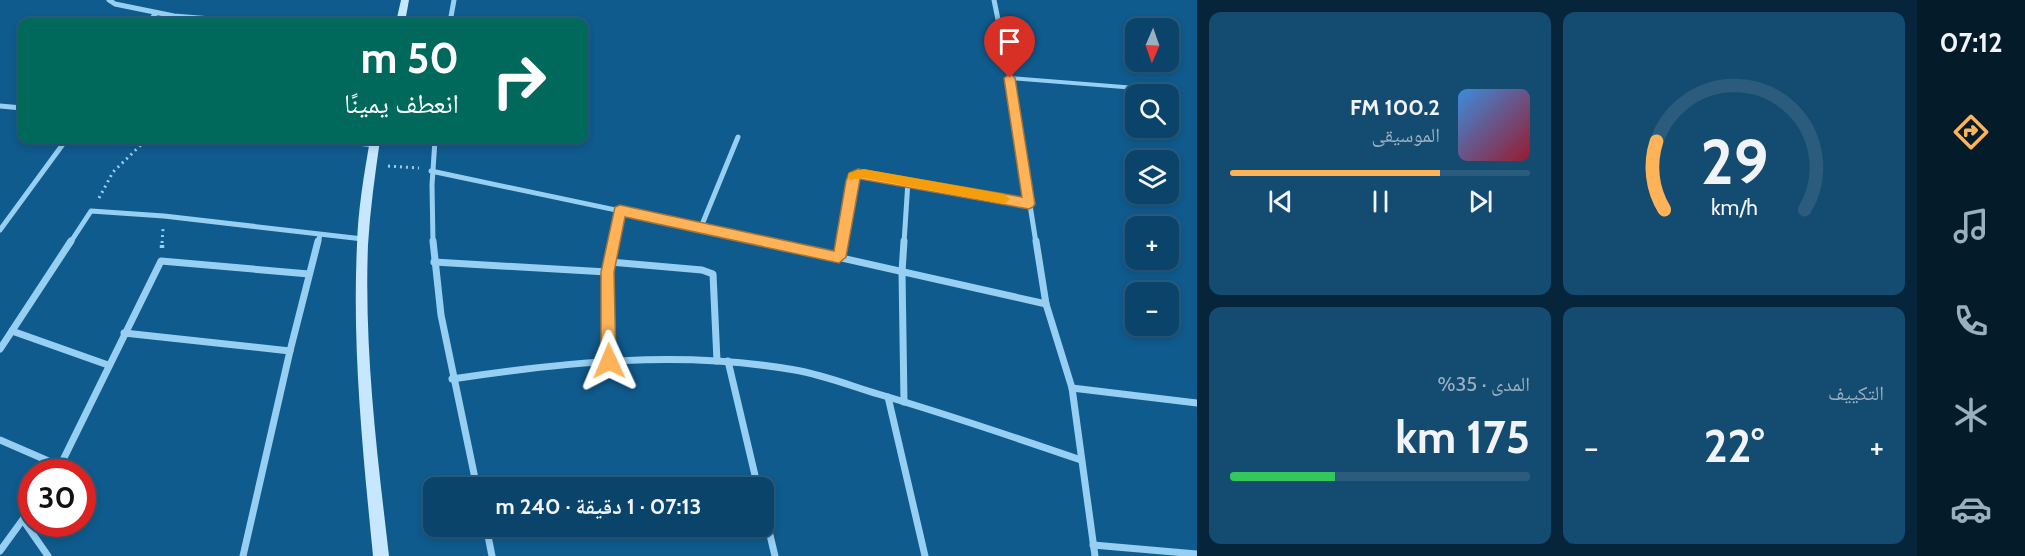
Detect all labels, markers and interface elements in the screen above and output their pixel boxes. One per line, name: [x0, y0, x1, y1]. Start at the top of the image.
pin: [984, 16, 1035, 78]
north arrow: [1125, 18, 1179, 72]
map controls: [1125, 18, 1179, 336]
icon: arrive: [993, 25, 1026, 58]
text: 07:12: [1939, 26, 2003, 59]
text: 50 m: [361, 32, 459, 84]
icon: right: [480, 42, 558, 120]
button: search: [1125, 84, 1179, 138]
text: انعطف يمينًا: [344, 87, 459, 120]
text: 100.2 FM: [1350, 94, 1440, 121]
icon: directions: [1950, 111, 1992, 153]
text: الموسيقى: [1372, 123, 1440, 147]
text: 29: [1700, 125, 1768, 201]
button: layers: [1125, 150, 1179, 204]
icon: previous: [1264, 185, 1297, 218]
icon: pause: [1364, 185, 1397, 218]
icon: next: [1464, 185, 1497, 218]
text: km/h: [1711, 195, 1757, 221]
icon: music: [1950, 205, 1992, 247]
button: +: [1125, 216, 1179, 270]
button: −: [1125, 282, 1179, 336]
icon: phone: [1950, 300, 1992, 342]
position arrow: [577, 329, 641, 393]
text: المدى · 35%: [1438, 372, 1530, 396]
text: التكييف: [1828, 381, 1884, 405]
icon: climate: [1950, 394, 1992, 436]
text: 175 km: [1395, 410, 1530, 464]
text: 22°: [1704, 419, 1764, 473]
text: −: [1584, 427, 1599, 467]
text: +: [1869, 427, 1884, 467]
speed limit sign: 30: [18, 459, 96, 537]
icon: car: [1950, 488, 1992, 530]
text: 07:13 · 1 دقيقة · 240 m: [496, 493, 701, 520]

